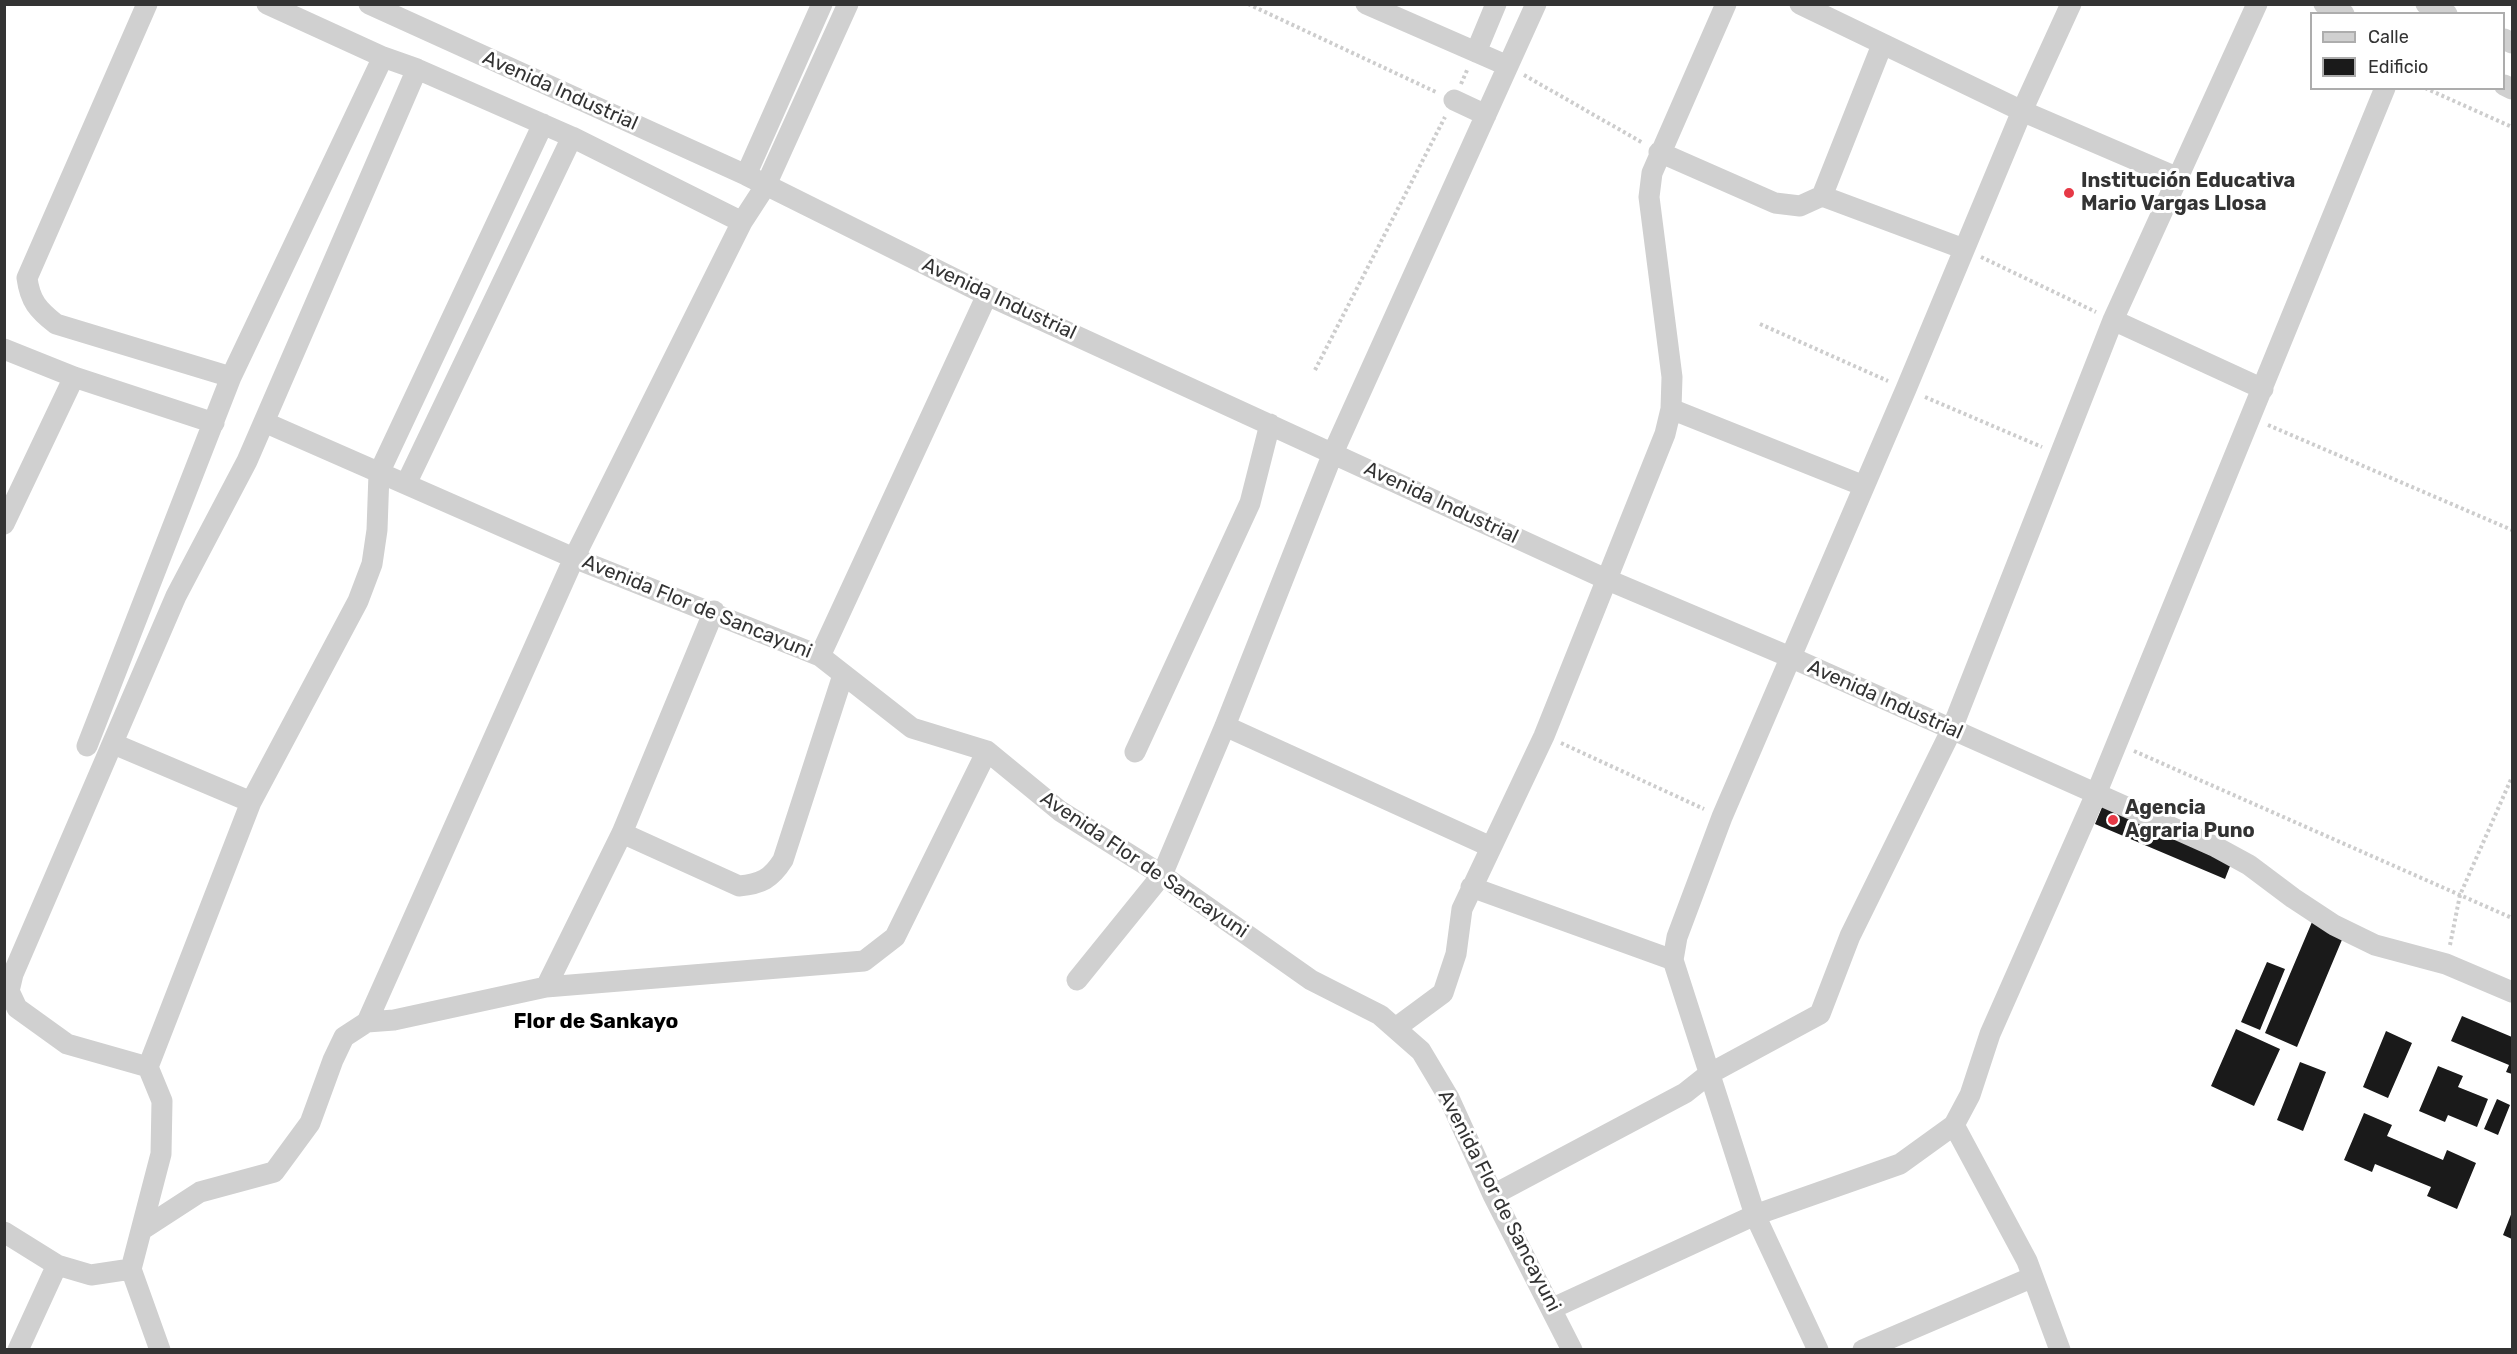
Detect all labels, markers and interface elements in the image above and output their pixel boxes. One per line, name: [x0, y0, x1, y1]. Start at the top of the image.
legend: [2310, 12, 2505, 90]
text: Calle: [2368, 26, 2409, 48]
street label: Avenida Industrial: [479, 46, 641, 136]
text: Edificio: [2368, 56, 2428, 78]
place label: Institución Educativa Mario Vargas Llosa: [2081, 169, 2295, 216]
marker: Institución Educativa Mario Vargas Llosa: [2062, 186, 2076, 200]
street label: Avenida Industrial: [918, 253, 1080, 345]
street label: Avenida Industrial: [1360, 457, 1522, 549]
street label: Avenida Flor de Sancayuni: [579, 550, 815, 664]
street label: Avenida Industrial: [1804, 655, 1966, 745]
street label: Avenida Flor de Sancayuni: [1036, 786, 1252, 944]
place label: Agencia Agraria Puno: [2125, 796, 2255, 843]
marker: Agencia Agraria Puno: [2106, 813, 2120, 827]
district label: Flor de Sankayo: [514, 1009, 678, 1035]
street label: Avenida Flor de Sancayuni: [1433, 1086, 1565, 1316]

